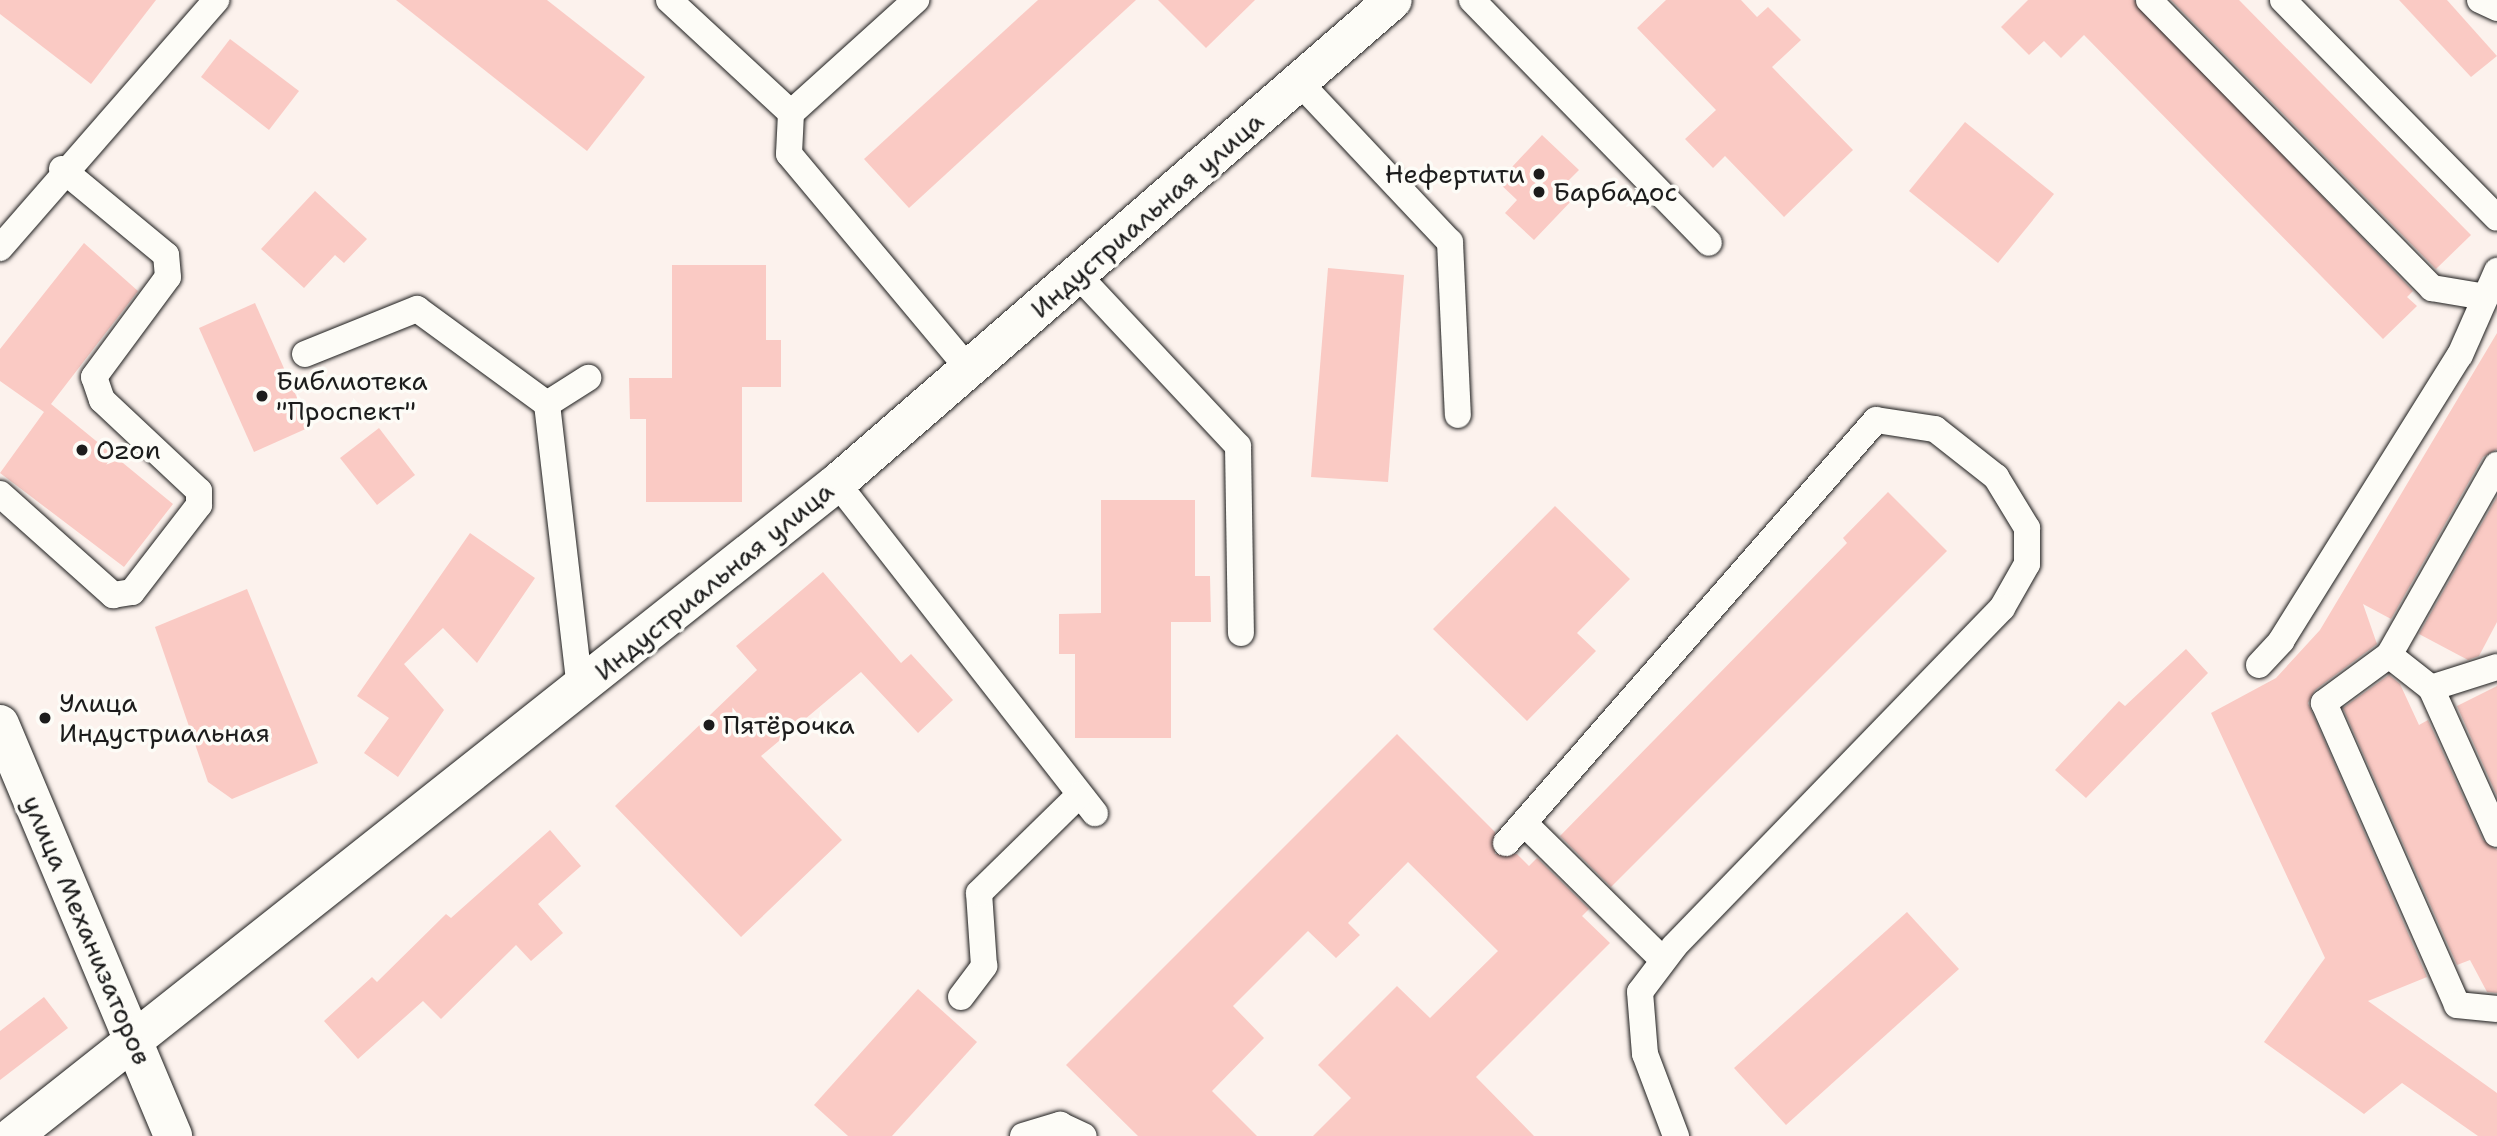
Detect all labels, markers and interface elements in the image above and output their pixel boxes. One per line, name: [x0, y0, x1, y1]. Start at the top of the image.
street label: Индустриальная улица: [1024, 105, 1270, 325]
place label: Нефертити: [1385, 158, 1525, 190]
marker: Нефертити: [1531, 166, 1547, 182]
place label: Барбадос: [1553, 176, 1678, 208]
marker: Барбадос: [1531, 184, 1547, 200]
place label: Библиотека "Проспект": [276, 365, 428, 426]
marker: Библиотека "Проспект": [254, 388, 270, 404]
place label: Ozon: [96, 434, 161, 466]
marker: Ozon: [74, 442, 90, 458]
street label: Индустриальная улица: [588, 475, 840, 687]
place label: Улица Индустриальная: [59, 687, 270, 748]
place label: Пятёрочка: [723, 709, 855, 741]
marker: Улица Индустриальная: [37, 710, 53, 726]
marker: Пятёрочка: [701, 717, 717, 733]
street label: улица Механизаторов: [16, 791, 158, 1069]

